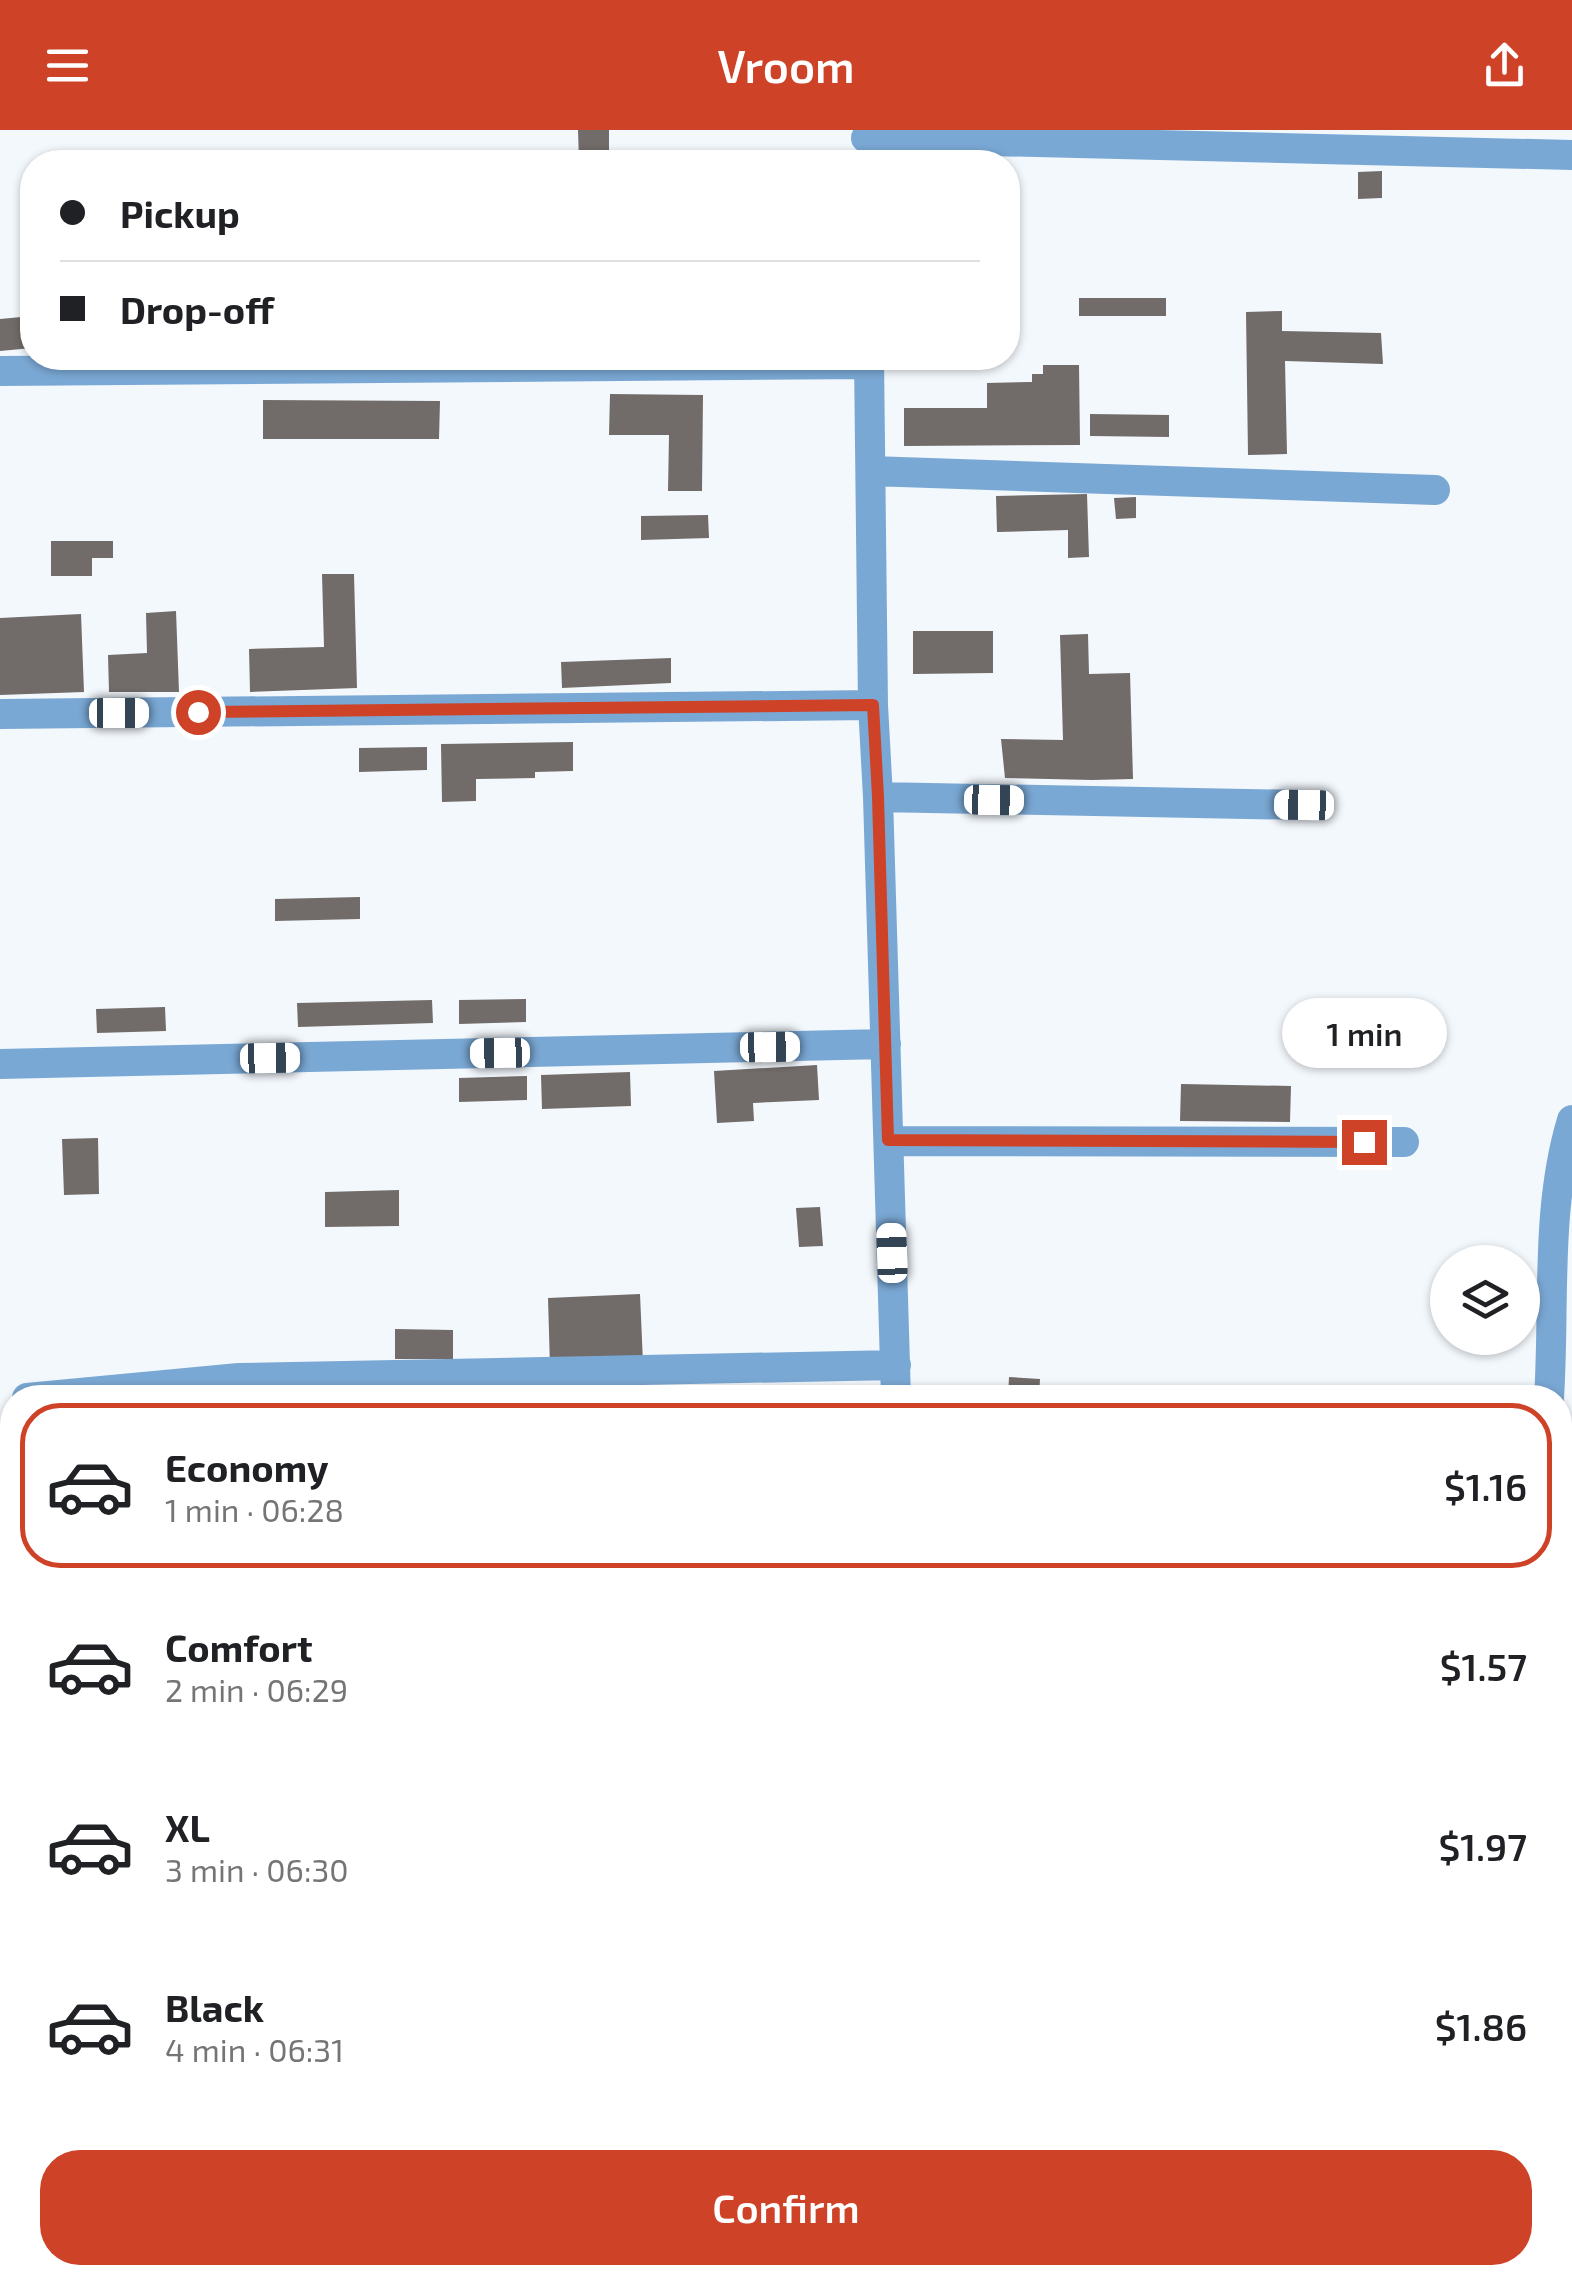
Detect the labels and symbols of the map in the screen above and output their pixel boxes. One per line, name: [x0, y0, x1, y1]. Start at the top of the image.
route start: [176, 690, 221, 735]
car: [89, 698, 149, 728]
car: [964, 784, 1024, 816]
car: [1274, 789, 1334, 821]
callout: 1 min: [1282, 997, 1446, 1067]
car: [740, 1031, 800, 1063]
car: [470, 1037, 530, 1069]
car: [240, 1042, 300, 1074]
route end: [1342, 1120, 1387, 1165]
car: [876, 1222, 908, 1284]

